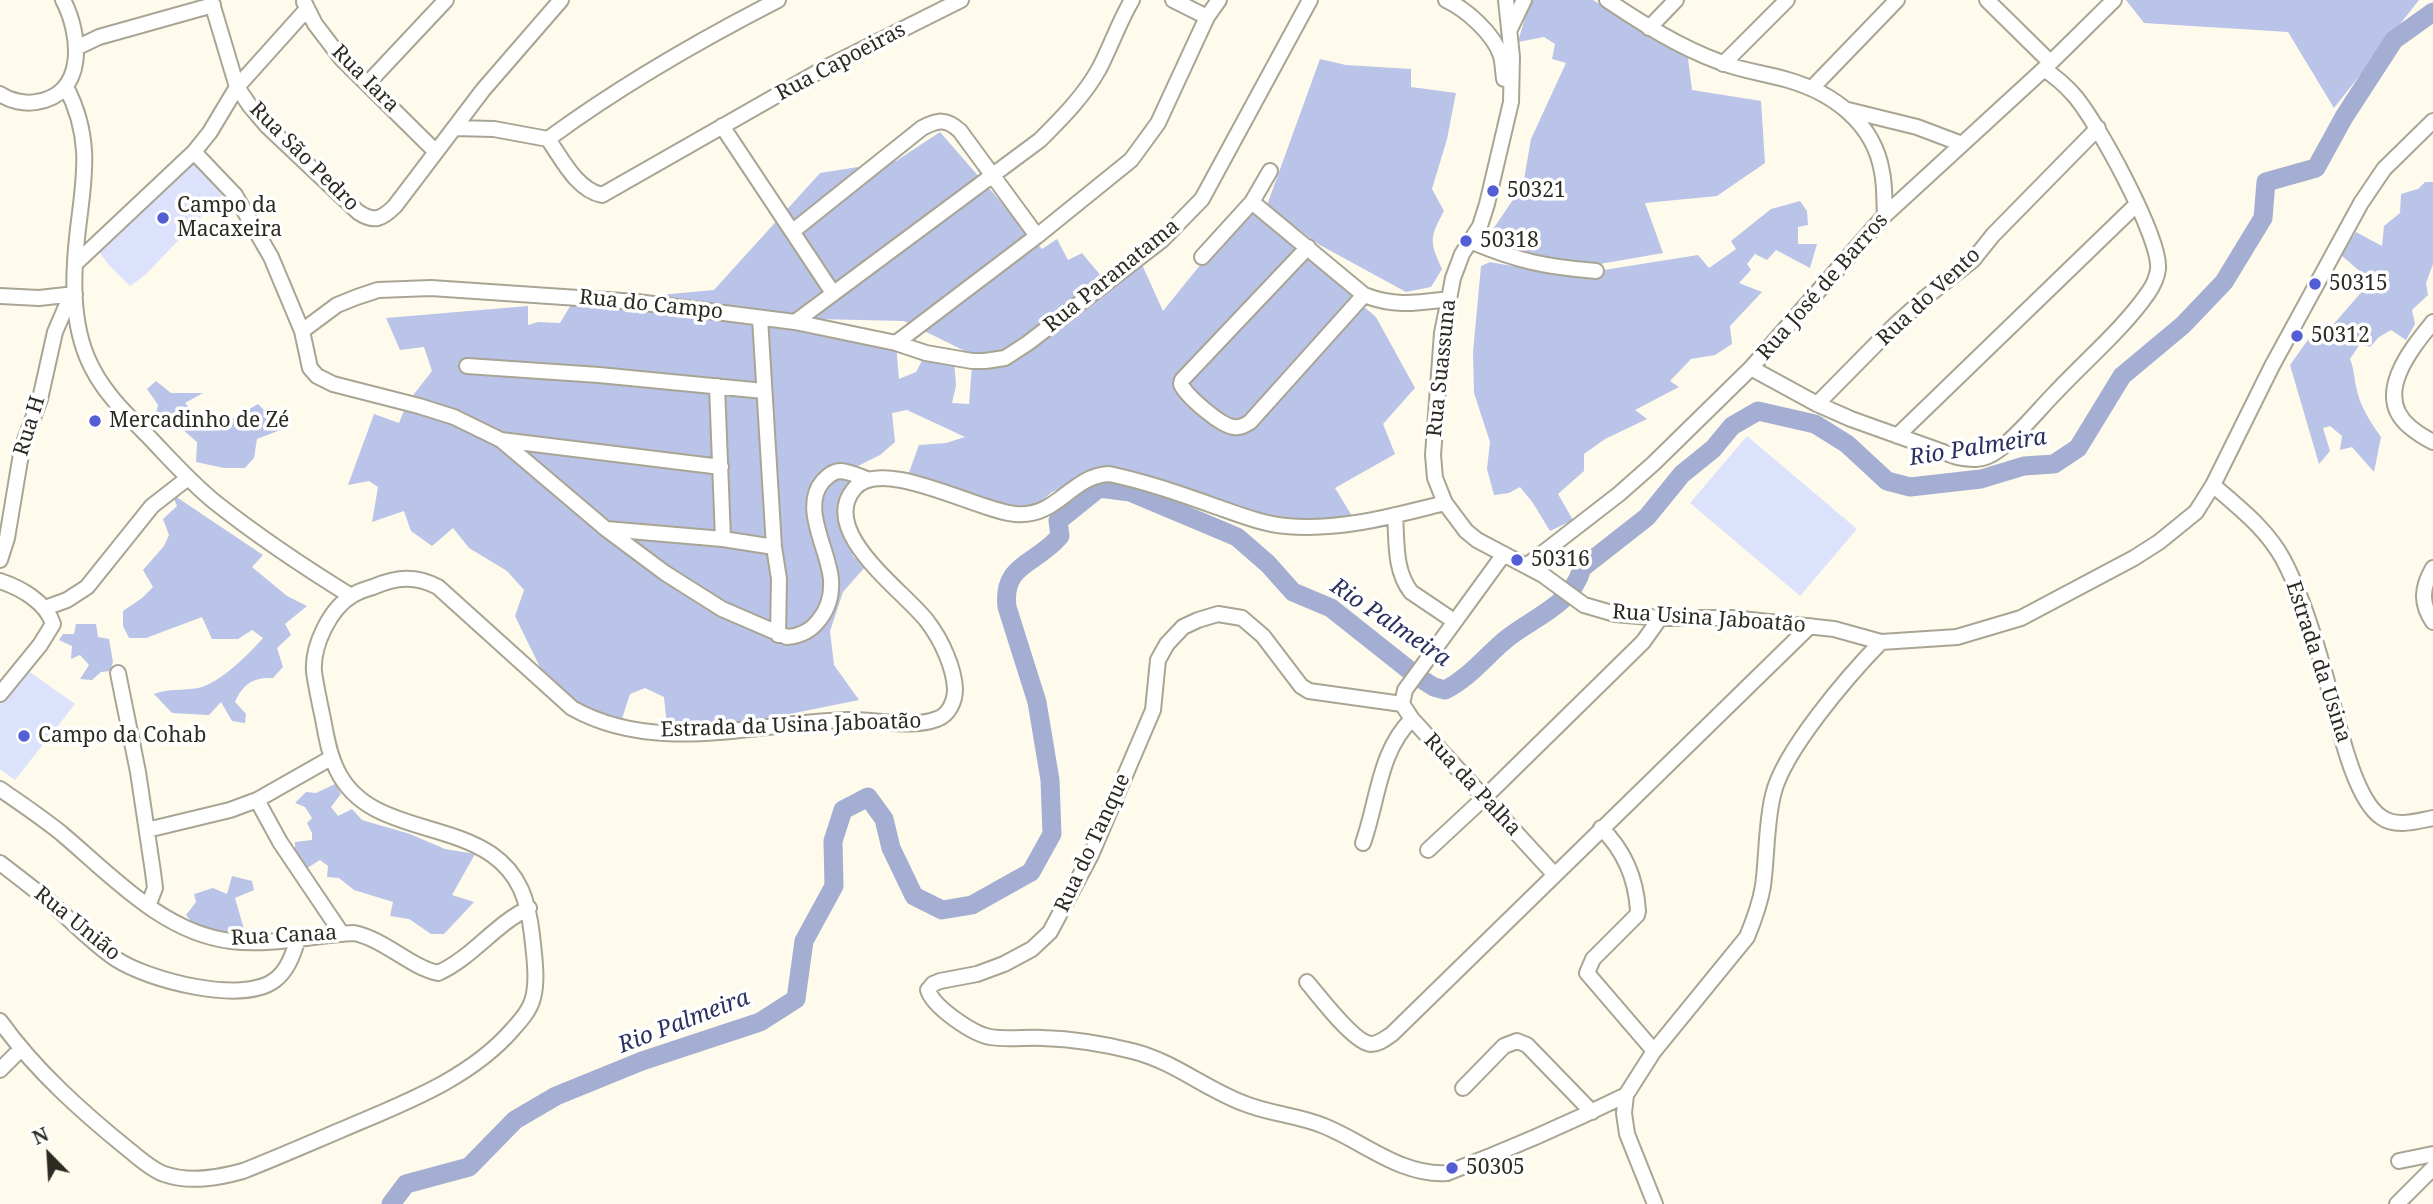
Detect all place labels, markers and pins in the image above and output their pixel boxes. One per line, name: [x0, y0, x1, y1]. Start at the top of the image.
place label: 50321: [1507, 178, 1566, 204]
marker: 50321: [1485, 183, 1501, 199]
place label: Campo da Macaxeira: [177, 193, 282, 243]
marker: Campo da Macaxeira: [155, 210, 171, 226]
place label: 50318: [1480, 228, 1539, 254]
marker: 50318: [1458, 233, 1474, 249]
place label: 50315: [2329, 271, 2388, 297]
marker: 50315: [2307, 276, 2323, 292]
place label: 50312: [2311, 323, 2370, 349]
marker: 50312: [2289, 328, 2305, 344]
place label: Mercadinho de Zé: [109, 408, 289, 434]
marker: Mercadinho de Zé: [87, 413, 103, 429]
place label: 50316: [1531, 547, 1590, 573]
marker: 50316: [1509, 552, 1525, 568]
place label: Campo da Cohab: [38, 723, 206, 749]
marker: Campo da Cohab: [16, 728, 32, 744]
place label: 50305: [1466, 1155, 1525, 1181]
marker: 50305: [1444, 1160, 1460, 1176]

